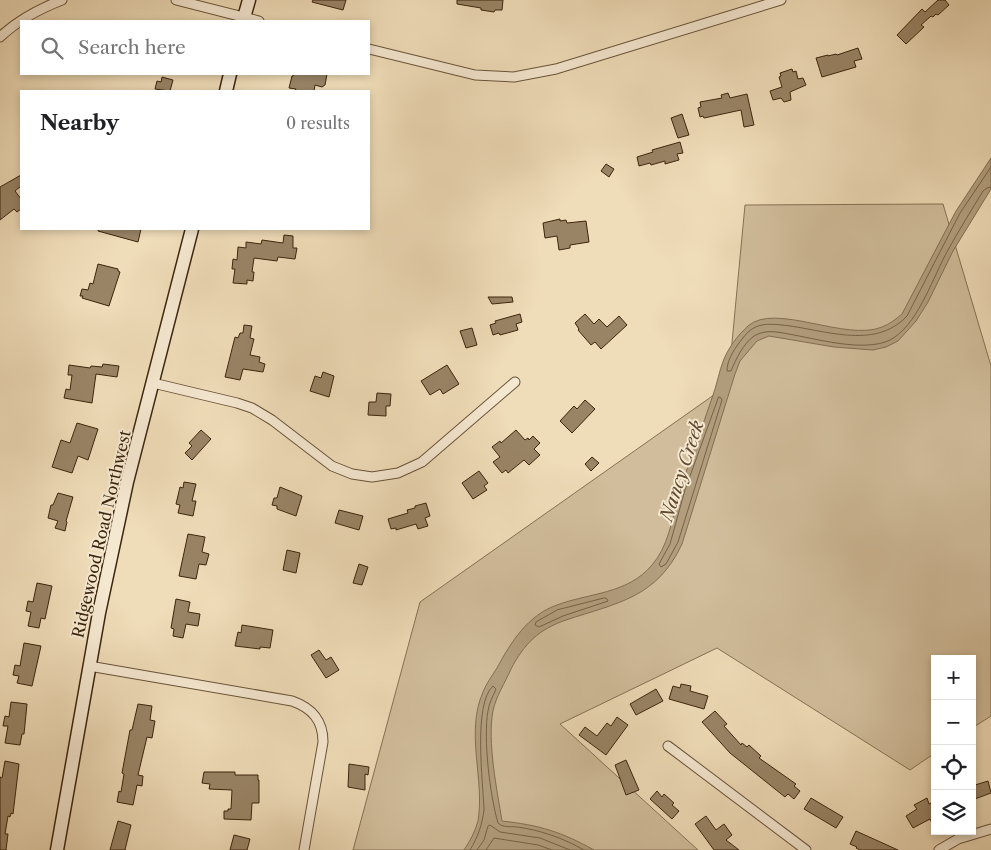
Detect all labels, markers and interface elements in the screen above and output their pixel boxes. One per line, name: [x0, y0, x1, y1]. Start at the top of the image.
search box: [20, 20, 370, 75]
icon: search: [38, 34, 66, 62]
text: Search here: [78, 36, 186, 59]
text: Nearby: [40, 110, 119, 135]
text: 0 results: [286, 113, 350, 133]
water label: Nancy Creek: [655, 417, 709, 526]
street label: Ridgewood Road Northwest: [67, 428, 135, 640]
map controls: [931, 655, 976, 835]
button: +: [931, 655, 976, 700]
button: −: [931, 700, 976, 745]
button: locate: [931, 745, 976, 790]
button: layers: [931, 790, 976, 835]

